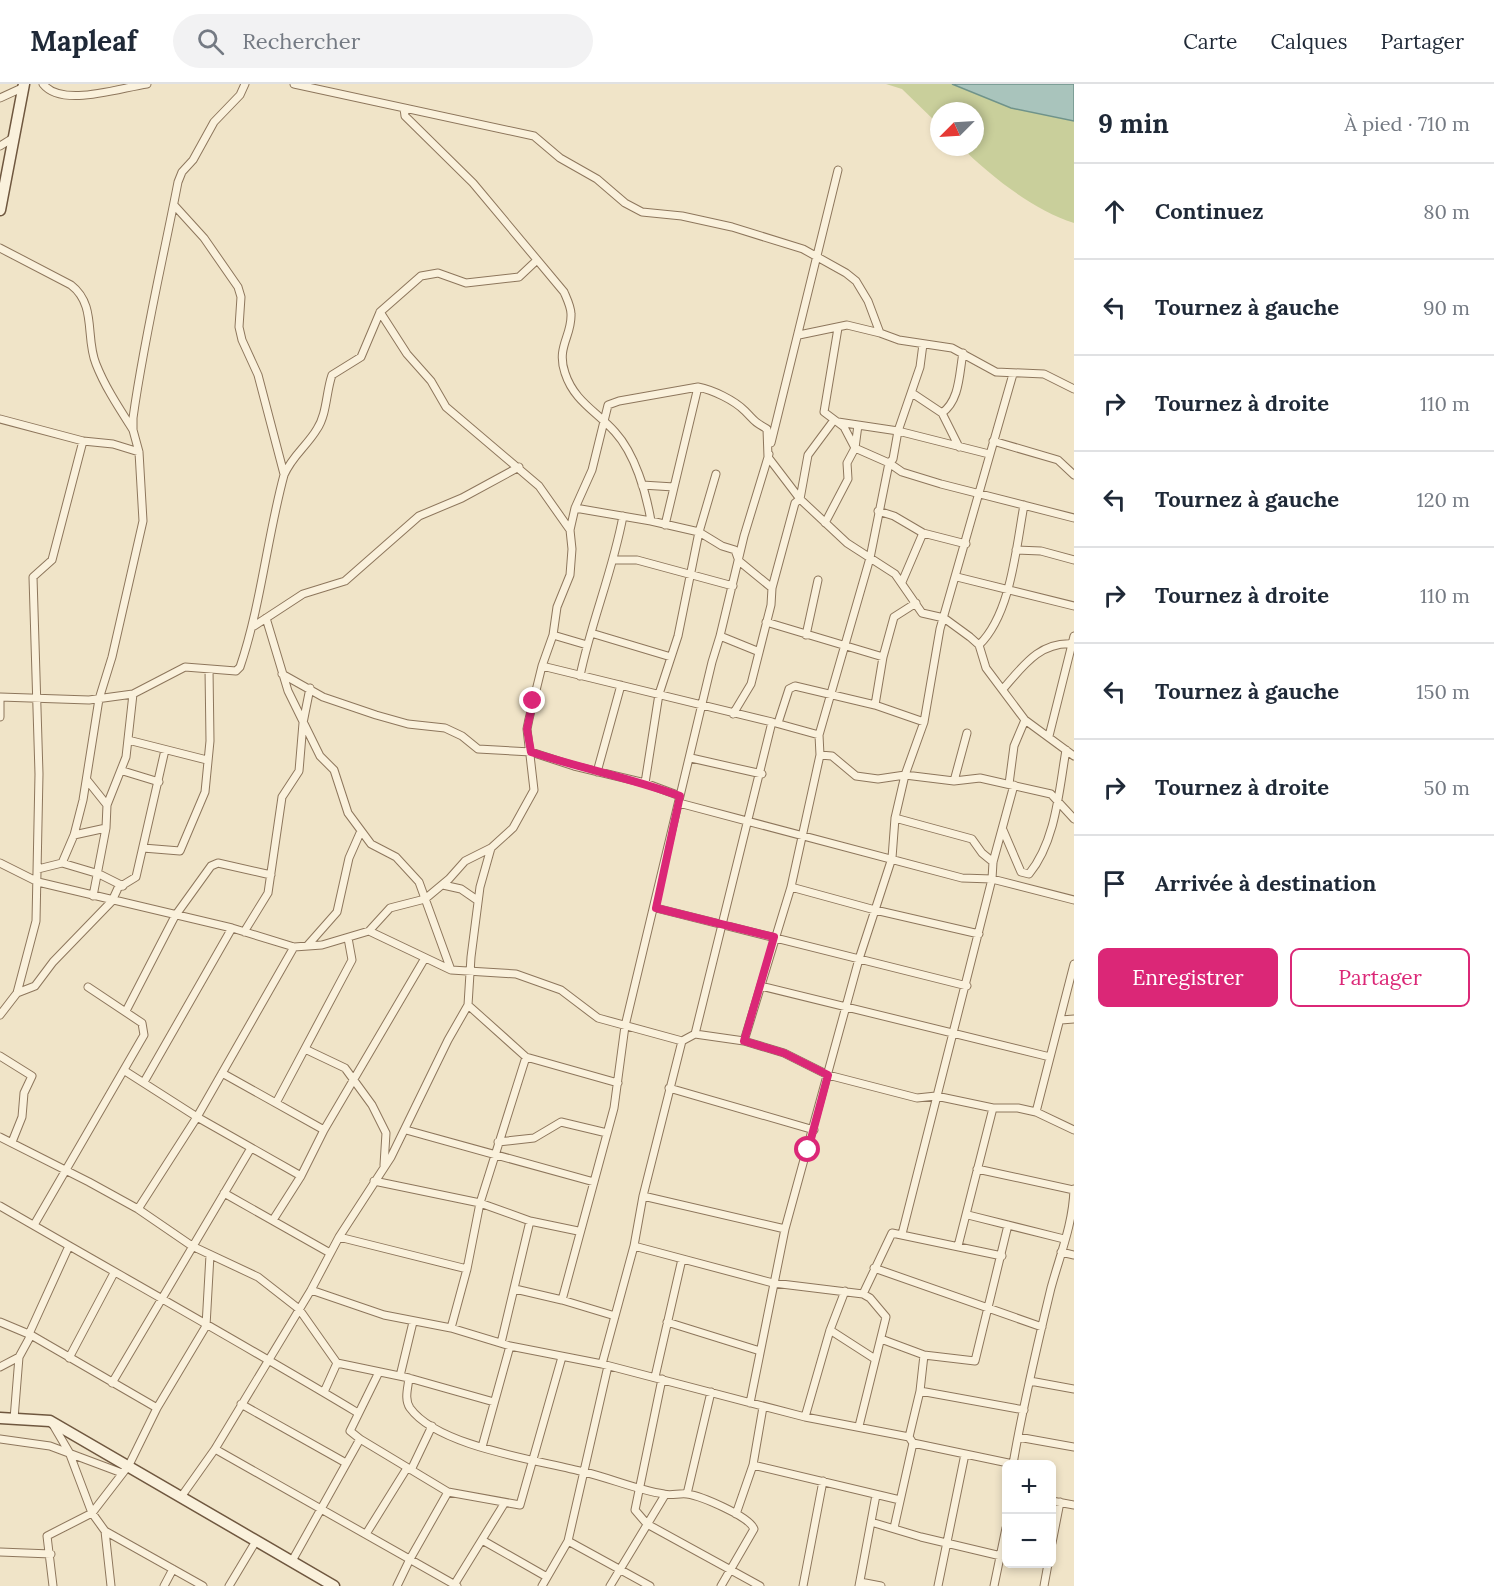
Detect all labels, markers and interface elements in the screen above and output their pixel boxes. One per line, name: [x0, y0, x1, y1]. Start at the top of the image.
search box: [173, 14, 593, 68]
text: Mapleaf: [30, 23, 137, 59]
icon: search: [194, 25, 227, 58]
text: Rechercher: [242, 27, 360, 55]
text: Carte: [1183, 28, 1237, 55]
text: Calques: [1270, 28, 1347, 55]
text: Partager: [1380, 28, 1464, 55]
north arrow: [930, 102, 984, 156]
text: 9 min: [1098, 107, 1169, 140]
text: À pied · 710 m: [1344, 111, 1470, 136]
icon: ahead: [1098, 195, 1131, 228]
text: Continuez: [1155, 197, 1263, 225]
text: 80 m: [1423, 199, 1470, 224]
icon: left: [1098, 291, 1131, 324]
text: Tournez à gauche: [1155, 293, 1339, 321]
text: 90 m: [1423, 295, 1470, 320]
icon: right: [1098, 387, 1131, 420]
text: Tournez à droite: [1155, 389, 1329, 417]
text: 110 m: [1420, 391, 1470, 416]
icon: left: [1098, 483, 1131, 516]
text: Tournez à gauche: [1155, 485, 1339, 513]
text: 120 m: [1416, 487, 1470, 512]
icon: right: [1098, 579, 1131, 612]
text: Tournez à droite: [1155, 581, 1329, 609]
text: 110 m: [1420, 583, 1470, 608]
icon: left: [1098, 675, 1131, 708]
text: Tournez à gauche: [1155, 677, 1339, 705]
text: 150 m: [1416, 679, 1470, 704]
route end: [519, 687, 545, 713]
icon: right: [1098, 771, 1131, 804]
text: Tournez à droite: [1155, 773, 1329, 801]
text: 50 m: [1424, 775, 1470, 800]
icon: arrive: [1098, 867, 1131, 900]
text: Arrivée à destination: [1155, 869, 1376, 897]
button: Enregistrer: [1098, 948, 1278, 1007]
button: Partager: [1290, 948, 1470, 1007]
route start: [794, 1136, 820, 1162]
map controls: [1002, 1460, 1056, 1568]
button: +: [1002, 1460, 1056, 1514]
button: −: [1002, 1514, 1056, 1568]

